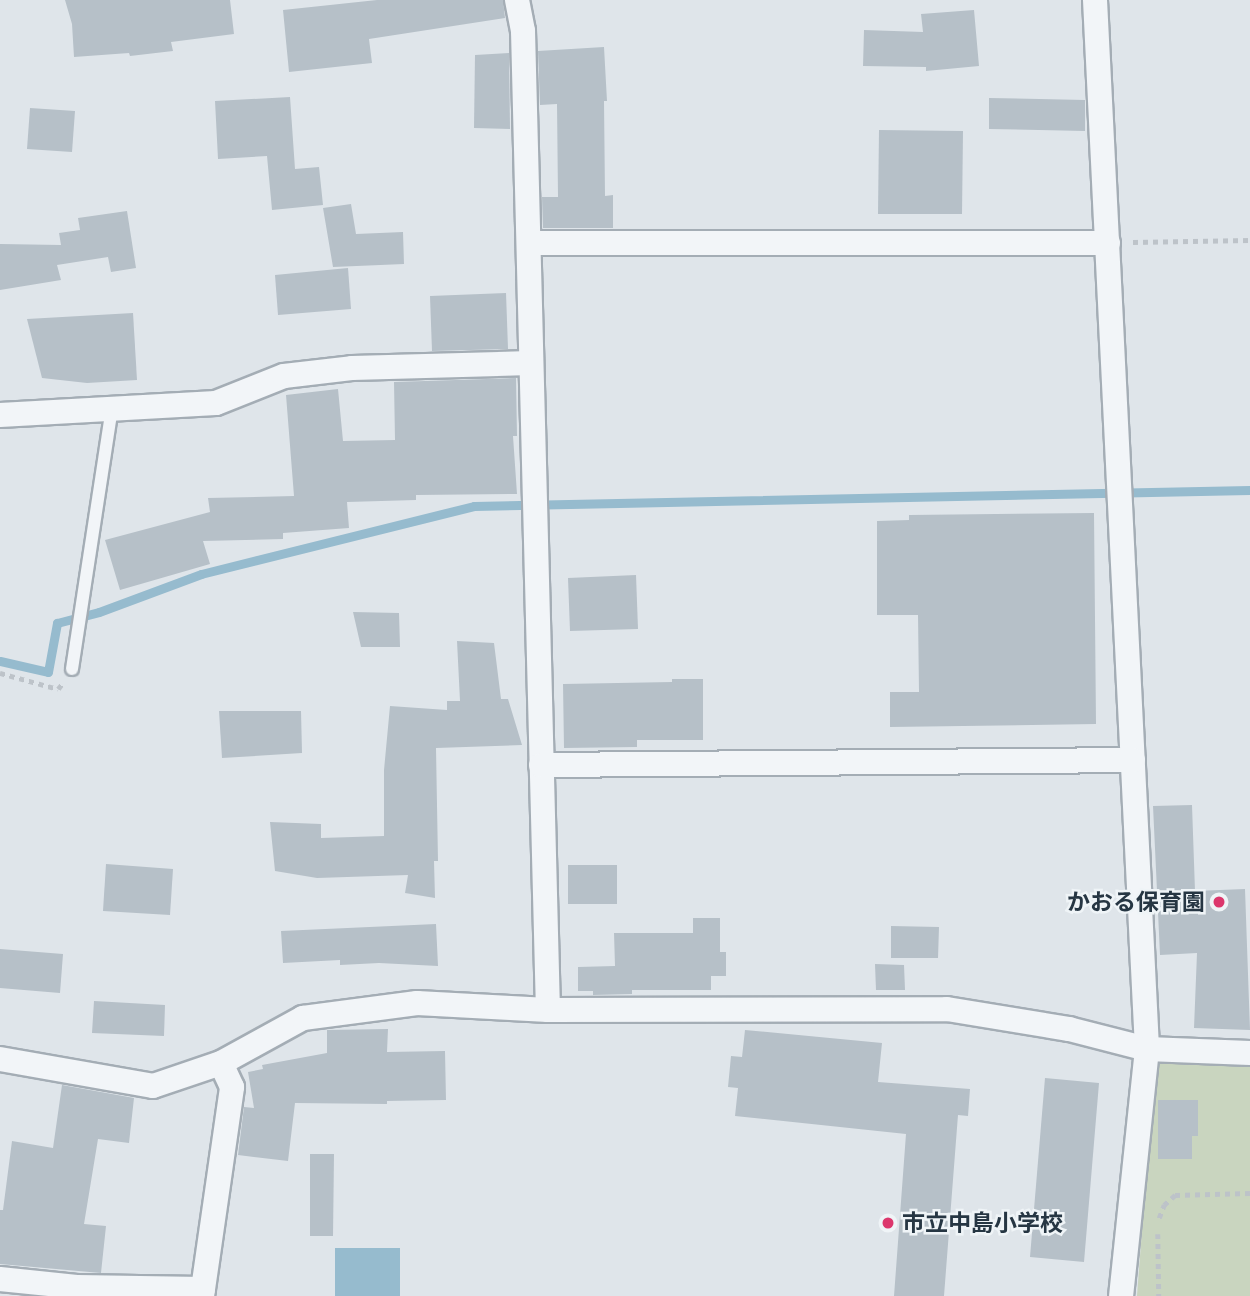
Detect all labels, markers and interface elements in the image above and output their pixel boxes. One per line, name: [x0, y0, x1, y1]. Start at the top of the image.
place label: かおる保育園: [1067, 888, 1205, 916]
marker: かおる保育園: [1211, 894, 1227, 910]
place label: 市立中島小学校: [902, 1209, 1063, 1237]
marker: 市立中島小学校: [880, 1215, 896, 1231]

